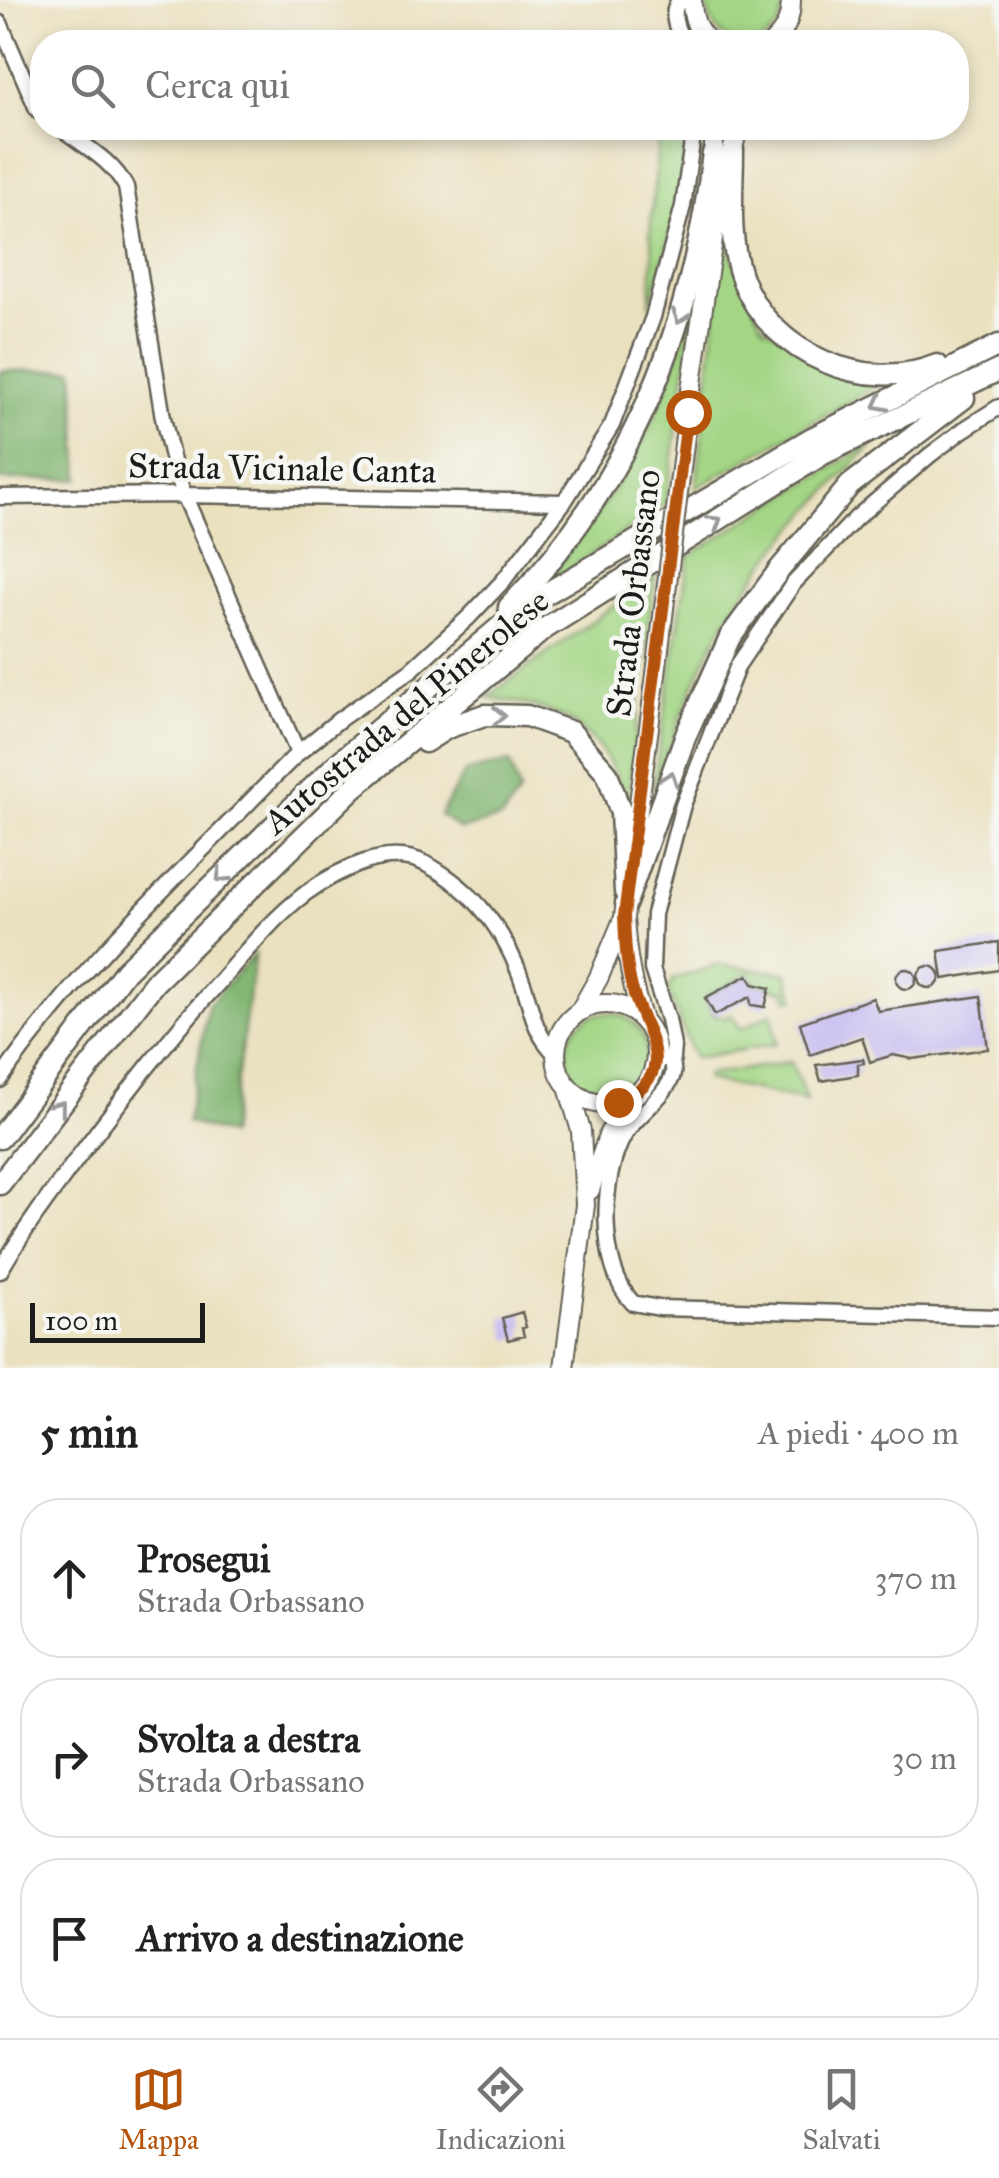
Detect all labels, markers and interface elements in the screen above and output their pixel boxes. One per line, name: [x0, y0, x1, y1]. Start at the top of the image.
search box: [30, 30, 969, 140]
icon: search: [65, 58, 120, 113]
text: Cerca qui: [145, 62, 290, 108]
one-way arrow: [671, 307, 692, 324]
route start: [666, 390, 712, 436]
one-way arrow: [873, 392, 891, 411]
street label: Strada Vicinale Canta: [127, 444, 437, 493]
street label: Strada Orbassano: [597, 467, 670, 719]
one-way arrow: [704, 515, 722, 534]
street label: Autostrada del Pinerolese: [253, 579, 558, 845]
one-way arrow: [492, 705, 508, 727]
one-way arrow: [658, 771, 679, 788]
one-way arrow: [216, 864, 234, 882]
route end: [596, 1080, 642, 1126]
one-way arrow: [48, 1100, 65, 1118]
scale bar: [30, 1298, 205, 1342]
text: 100 m: [45, 1303, 118, 1338]
text: 5 min: [40, 1407, 138, 1459]
text: A piedi · 400 m: [758, 1414, 959, 1453]
text: Prosegui: [137, 1536, 271, 1582]
icon: ahead: [42, 1551, 97, 1606]
text: 370 m: [875, 1559, 957, 1598]
text: Strada Orbassano: [137, 1582, 365, 1621]
text: Svolta a destra: [137, 1716, 360, 1762]
icon: right: [42, 1731, 97, 1786]
text: 30 m: [892, 1739, 957, 1778]
text: Strada Orbassano: [137, 1762, 365, 1801]
icon: arrive: [42, 1911, 97, 1966]
text: Arrivo a destinazione: [137, 1915, 464, 1961]
tab: Mappa: [118, 2062, 199, 2157]
tab: Indicazioni: [436, 2062, 566, 2157]
tab: Salvati: [803, 2062, 881, 2157]

